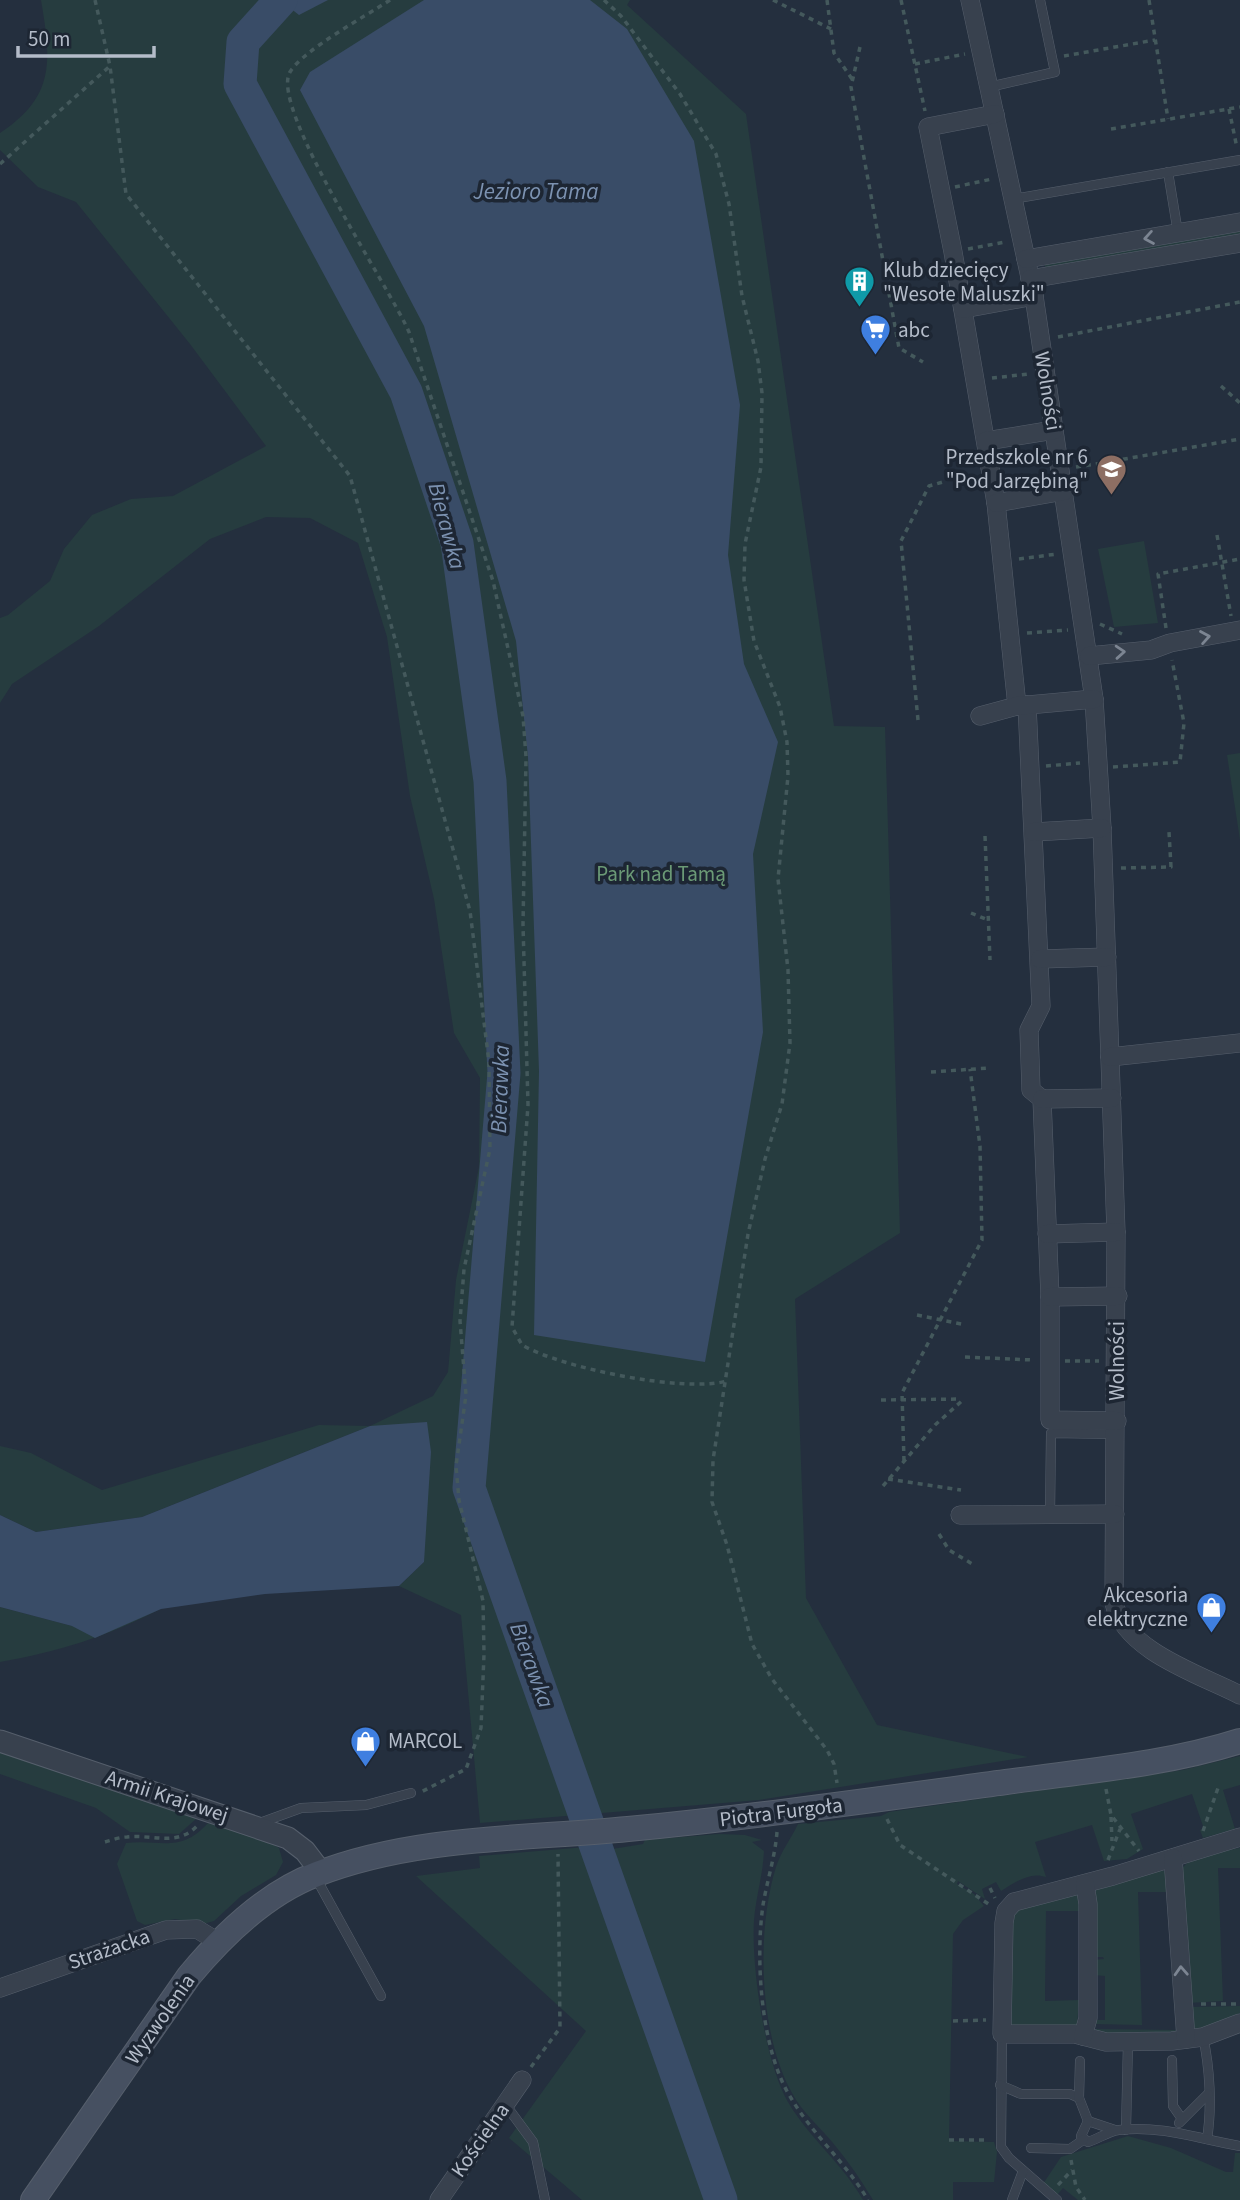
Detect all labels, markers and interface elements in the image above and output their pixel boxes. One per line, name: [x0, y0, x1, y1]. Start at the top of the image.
scale bar: [18, 14, 154, 58]
text: 50 m: [28, 24, 70, 54]
water label: Jezioro Tama: [472, 175, 599, 208]
one-way arrow: [1143, 230, 1155, 245]
place label: Klub dziecięcy "Wesołe Maluszki": [883, 255, 1045, 309]
building icon: Klub dziecięcy "Wesołe Maluszki": [843, 265, 877, 309]
supermarket icon: abc: [858, 313, 892, 357]
place label: abc: [898, 315, 930, 345]
street label: Wolności: [1027, 349, 1069, 433]
place label: Przedszkole nr 6 "Pod Jarzębiną": [946, 442, 1088, 496]
school or university icon: Przedszkole nr 6 "Pod Jarzębiną": [1094, 452, 1128, 496]
water label: Bierawka: [420, 479, 474, 573]
one-way arrow: [1199, 630, 1211, 645]
one-way arrow: [1115, 645, 1126, 660]
park label: Park nad Tamą: [596, 859, 726, 889]
water label: Bierawka: [482, 1044, 518, 1134]
street label: Wolności: [1102, 1321, 1132, 1401]
place label: Akcesoria elektryczne: [1087, 1580, 1188, 1634]
shop icon: Akcesoria elektryczne: [1194, 1590, 1228, 1634]
water label: Bierawka: [501, 1618, 563, 1712]
shop icon: MARCOL: [348, 1724, 382, 1768]
place label: MARCOL: [388, 1726, 462, 1756]
street label: Armii Krajowej: [102, 1762, 232, 1830]
street label: Piotra Furgoła: [718, 1790, 844, 1834]
street label: Strażacka: [64, 1921, 154, 1977]
one-way arrow: [1174, 1966, 1189, 1977]
street label: Wyzwolenia: [118, 1968, 202, 2070]
street label: Kościelna: [443, 2097, 517, 2183]

